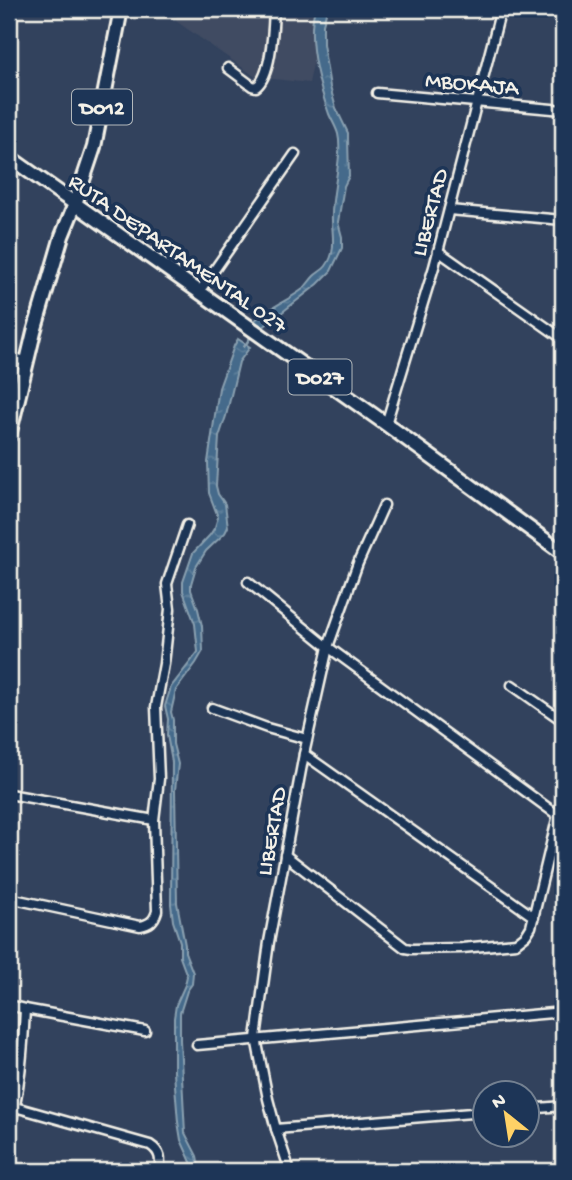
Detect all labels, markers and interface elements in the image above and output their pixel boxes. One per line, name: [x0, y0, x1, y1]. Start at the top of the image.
street label: MBOKAJA: [424, 68, 521, 103]
road number: D012: [72, 90, 132, 124]
street label: LIBERTAD: [407, 165, 456, 260]
street label: RUTA DEPARTAMENTAL 027: [62, 169, 293, 341]
road number: D027: [288, 360, 352, 394]
street label: LIBERTAD: [252, 784, 295, 878]
north arrow: [470, 1078, 540, 1148]
text: N: [488, 1089, 510, 1115]

